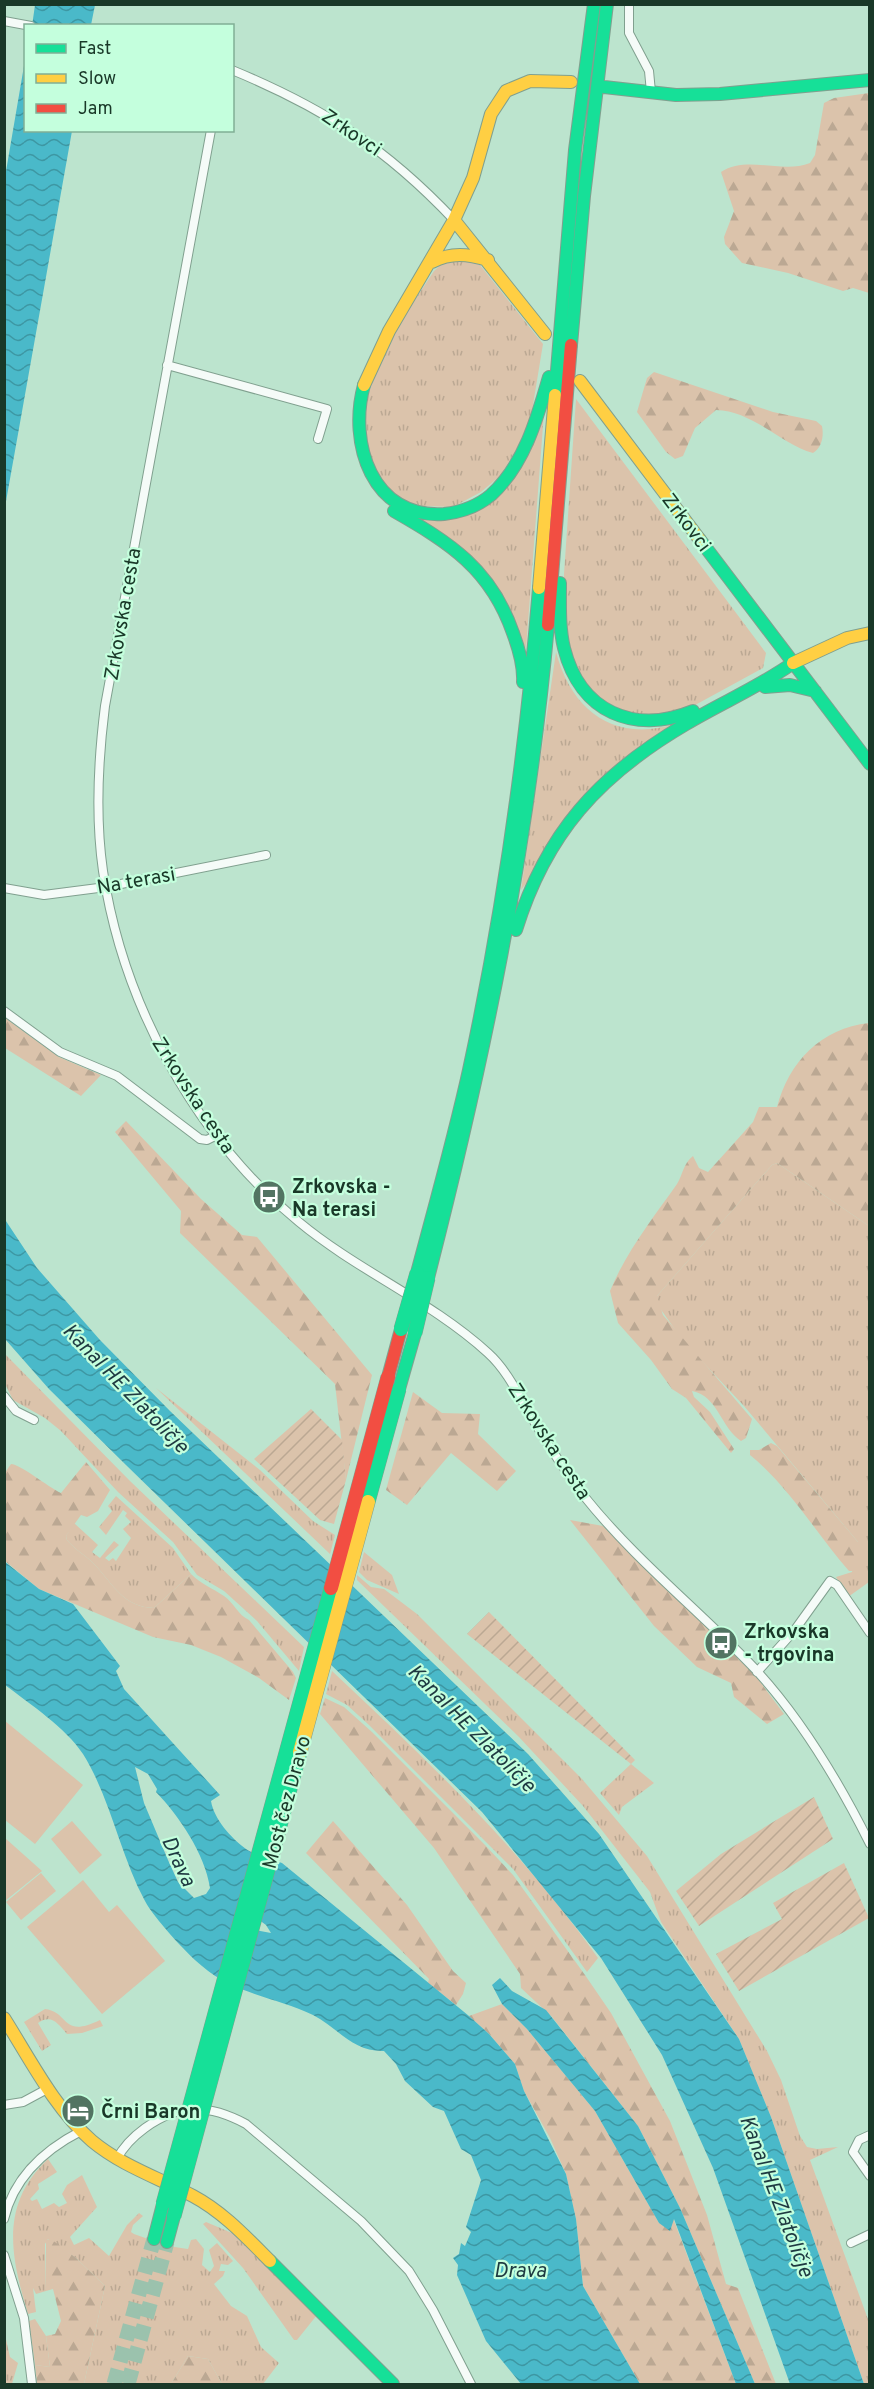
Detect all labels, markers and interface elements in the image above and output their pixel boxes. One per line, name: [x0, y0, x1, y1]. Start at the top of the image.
legend: [24, 24, 234, 132]
text: Fast: [78, 38, 111, 61]
text: Slow: [78, 68, 116, 91]
text: Jam: [78, 98, 113, 121]
street label: Zrkovci: [316, 104, 386, 163]
street label: Zrkovci: [655, 489, 716, 558]
street label: Zrkovska cesta: [100, 546, 148, 683]
street label: Na terasi: [95, 862, 178, 902]
street label: Zrkovska cesta: [145, 1033, 240, 1159]
place label: Zrkovska - Na terasi: [292, 1175, 391, 1224]
bus stop icon: Zrkovska - Na terasi: [251, 1179, 287, 1215]
water label: Kanal HE Zlatoličje: [56, 1318, 195, 1461]
street label: Zrkovska cesta: [501, 1379, 596, 1505]
place label: Zrkovska - trgovina: [744, 1620, 834, 1669]
bus stop icon: Zrkovska - trgovina: [703, 1625, 739, 1661]
water label: Kanal HE Zlatoličje: [401, 1659, 542, 1800]
street label: Most čez Dravo: [258, 1733, 318, 1872]
water label: Drava: [154, 1832, 201, 1891]
hotel icon: Črni Baron: [60, 2093, 96, 2129]
place label: Črni Baron: [101, 2098, 200, 2126]
water label: Kanal HE Zlatoličje: [732, 2112, 819, 2282]
water label: Drava: [494, 2258, 547, 2285]

